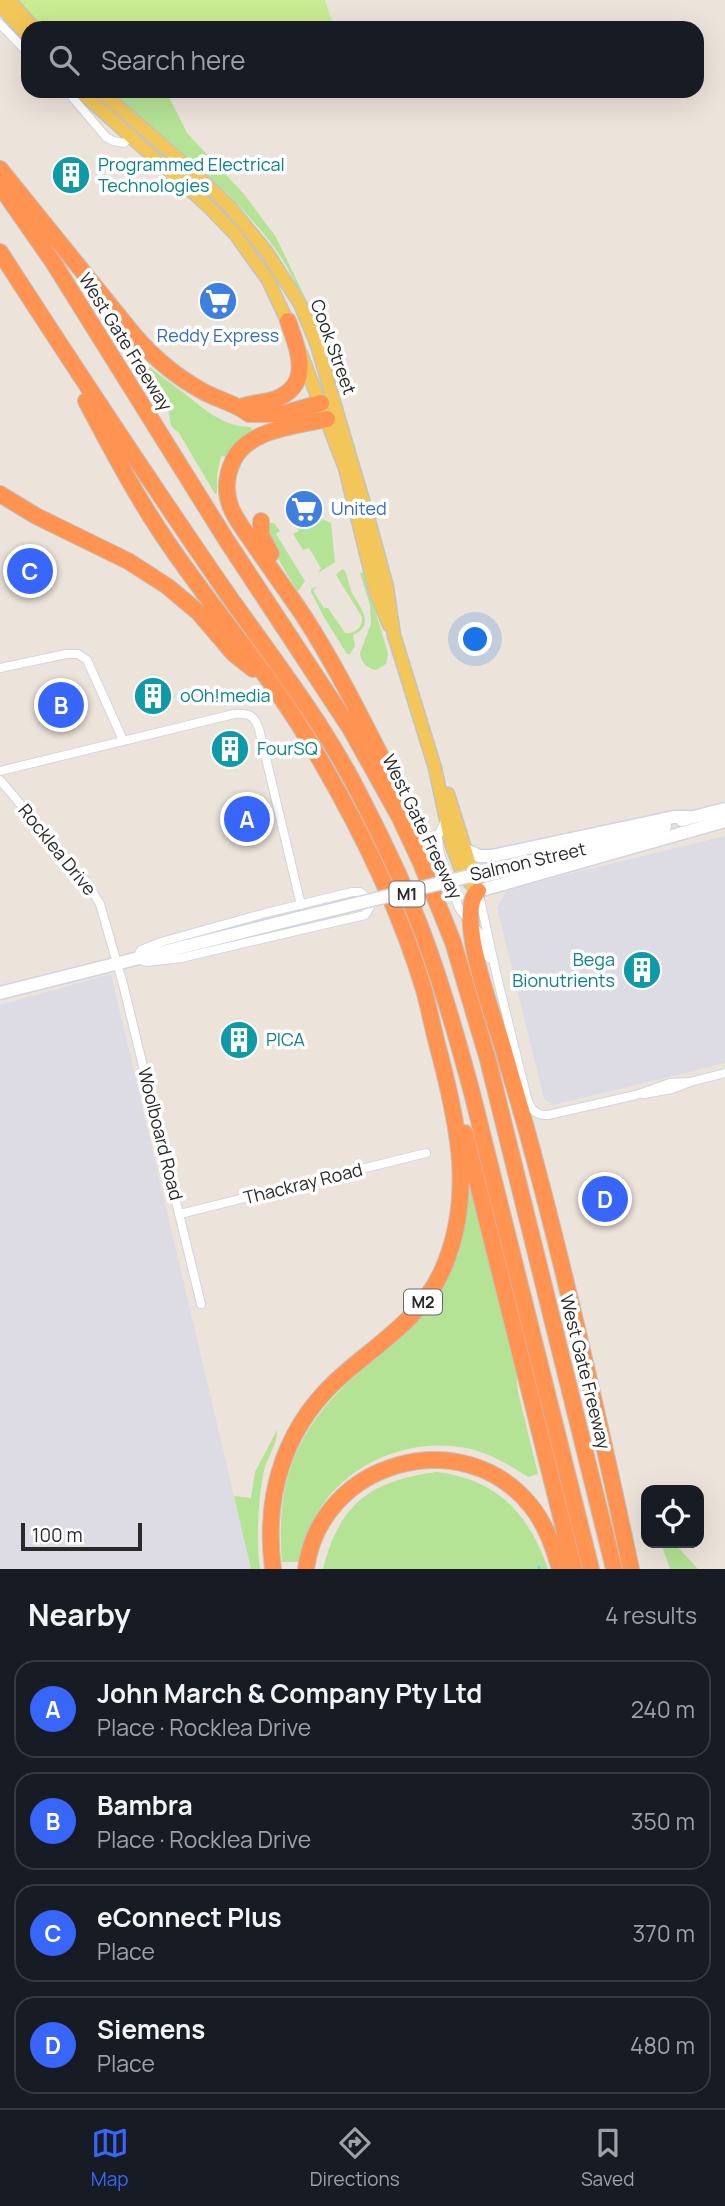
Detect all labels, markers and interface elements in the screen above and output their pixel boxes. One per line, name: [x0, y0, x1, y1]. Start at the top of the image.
search box: [21, 21, 704, 98]
icon: search: [45, 41, 83, 79]
text: Search here: [101, 42, 246, 78]
place label: Programmed Electrical Technologies: [98, 152, 285, 197]
building icon: Programmed Electrical Technologies: [50, 154, 92, 196]
street label: West Gate Freeway: [74, 268, 178, 415]
supermarket icon: Reddy Express: [197, 280, 239, 322]
street label: Cook Street: [306, 296, 362, 398]
place label: Reddy Express: [157, 323, 279, 347]
supermarket icon: United: [283, 488, 325, 530]
place label: United: [331, 496, 387, 520]
pin: C: [7, 545, 53, 597]
your location: [458, 622, 492, 656]
building icon: oOh!media: [132, 675, 174, 717]
pin: B: [38, 679, 84, 731]
place label: oOh!media: [180, 683, 271, 707]
building icon: FourSQ: [209, 728, 251, 770]
place label: FourSQ: [257, 736, 318, 760]
street label: West Gate Freeway: [377, 750, 469, 903]
pin: A: [224, 793, 270, 845]
street label: Rocklea Drive: [13, 799, 102, 900]
street label: Salmon Street: [467, 836, 588, 886]
road number: M1: [390, 881, 424, 906]
place label: Bega Bionutrients: [512, 947, 615, 992]
building icon: Bega Bionutrients: [621, 949, 663, 991]
building icon: PICA: [218, 1019, 260, 1061]
place label: PICA: [266, 1027, 306, 1051]
street label: Woolboard Road: [133, 1065, 189, 1203]
street label: Thackray Road: [241, 1157, 365, 1209]
pin: D: [582, 1173, 628, 1225]
road number: M2: [404, 1290, 442, 1314]
street label: West Gate Freeway: [555, 1292, 617, 1452]
map controls: [641, 1485, 704, 1548]
button: locate: [641, 1485, 704, 1548]
scale bar: [21, 1520, 142, 1552]
text: 100 m: [32, 1522, 83, 1548]
text: Nearby: [28, 1594, 131, 1635]
text: 4 results: [605, 1599, 697, 1631]
text: John March & Company Pty Ltd: [97, 1675, 482, 1711]
text: A: [45, 1693, 61, 1725]
text: 240 m: [631, 1693, 695, 1725]
text: Place · Rocklea Drive: [97, 1711, 311, 1743]
text: Bambra: [97, 1787, 193, 1823]
text: B: [46, 1805, 60, 1837]
text: 350 m: [631, 1805, 695, 1837]
text: Place · Rocklea Drive: [97, 1823, 311, 1855]
text: eConnect Plus: [97, 1899, 282, 1935]
text: C: [45, 1917, 62, 1949]
text: 370 m: [633, 1917, 695, 1949]
text: Place: [97, 1935, 155, 1967]
text: Siemens: [97, 2011, 205, 2047]
text: D: [45, 2029, 61, 2061]
text: 480 m: [630, 2029, 695, 2061]
text: Place: [97, 2047, 155, 2079]
tab: Map: [91, 2124, 129, 2192]
tab: Directions: [310, 2124, 400, 2192]
tab: Saved: [581, 2124, 634, 2192]

